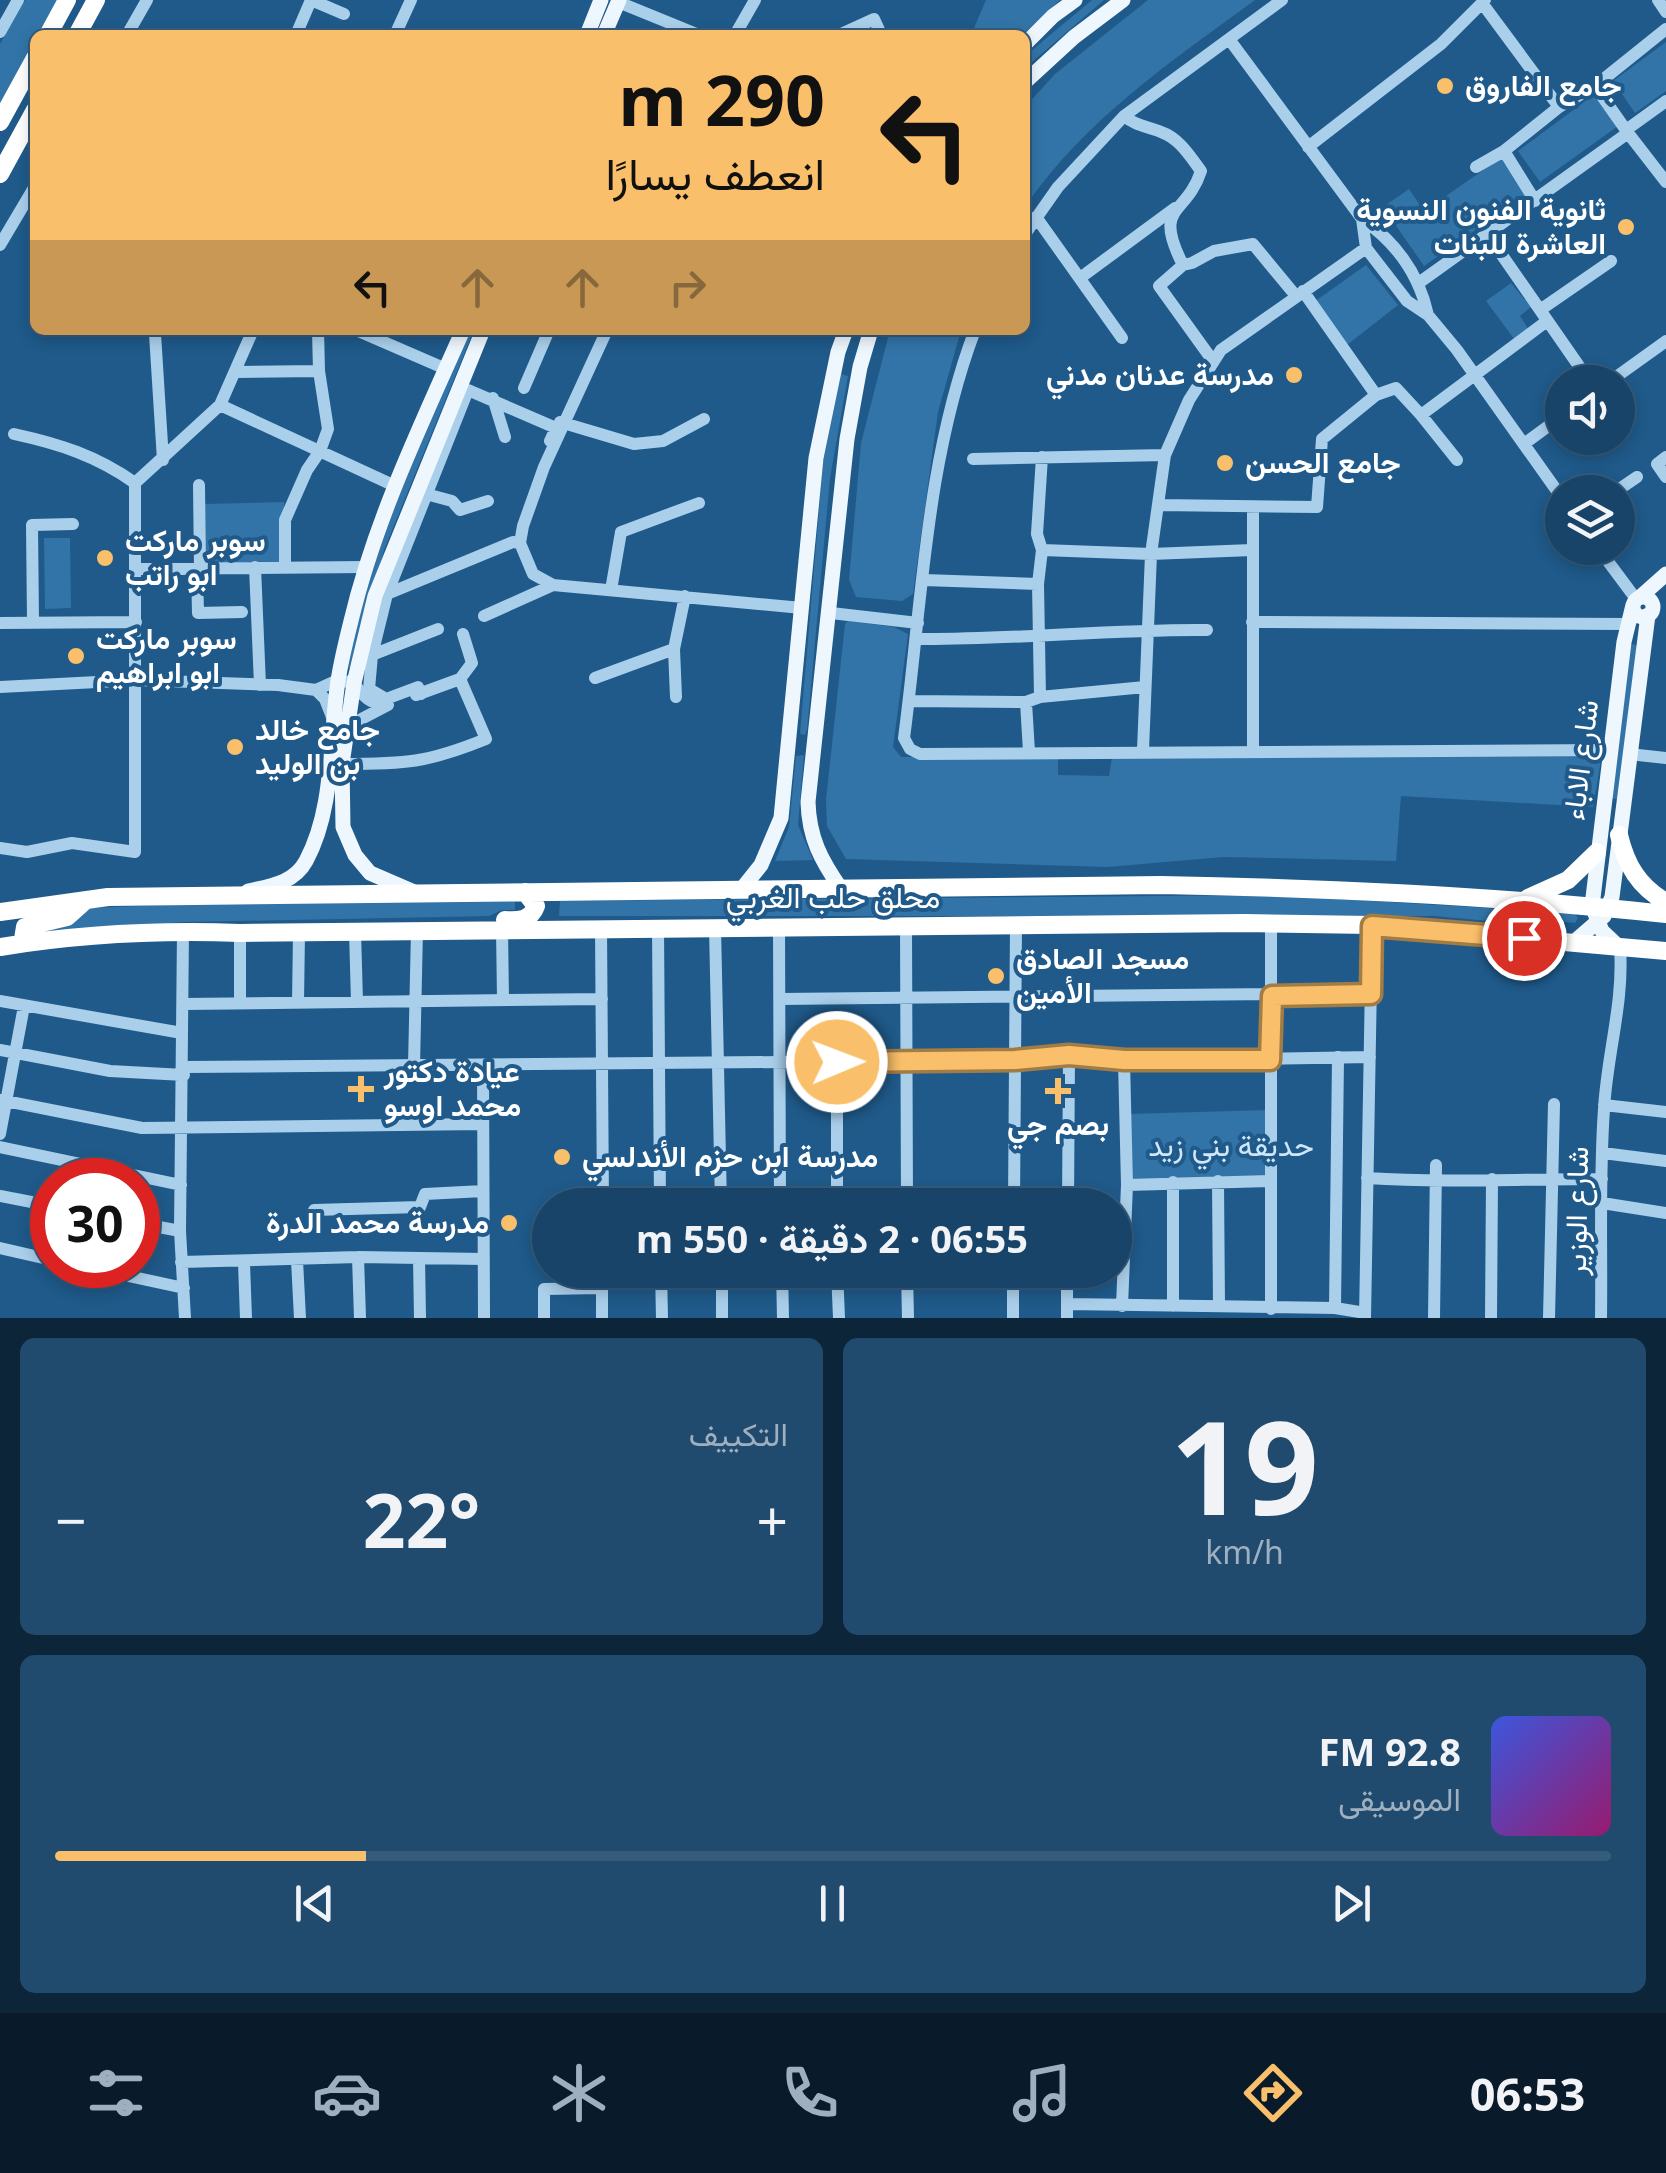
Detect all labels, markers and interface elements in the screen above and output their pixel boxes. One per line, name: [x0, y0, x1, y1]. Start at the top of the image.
text: 290 m: [618, 51, 825, 147]
place label: جامع الفاروق: [1465, 64, 1622, 106]
icon: left: [860, 70, 990, 200]
marker: جامع الفاروق: [1434, 75, 1456, 97]
text: انعطف يسارًا: [606, 142, 825, 203]
place label: ثانوية الفنون النسوية العاشرة للبنات: [1356, 188, 1606, 263]
marker: ثانوية الفنون النسوية العاشرة للبنات: [1615, 216, 1637, 238]
icon: left: [345, 260, 400, 315]
icon: ahead: [450, 260, 505, 315]
icon: ahead: [555, 260, 610, 315]
icon: right: [660, 260, 715, 315]
place label: مدرسة عدنان مدني: [1046, 353, 1274, 400]
marker: مدرسة عدنان مدني: [1283, 364, 1305, 386]
map controls: [1545, 365, 1635, 565]
button: sound: [1545, 365, 1635, 455]
place label: جامع الحسن: [1245, 441, 1401, 483]
marker: جامع الحسن: [1214, 452, 1236, 474]
button: layers: [1545, 475, 1635, 565]
place label: سوبر ماركت ابو راتب: [125, 519, 266, 594]
marker: سوبر ماركت ابو راتب: [94, 547, 116, 569]
place label: سوبر ماركت ابو ابراهيم: [96, 617, 237, 692]
marker: سوبر ماركت ابو ابراهيم: [65, 645, 87, 667]
street label: شارع الاباء: [1552, 697, 1608, 822]
place label: جامع خالد بن الوليد: [255, 708, 380, 783]
marker: جامع خالد بن الوليد: [224, 736, 246, 758]
street label: محلق حلب الغربي: [726, 876, 940, 922]
pin: [1482, 896, 1567, 981]
icon: arrive: [1497, 911, 1552, 966]
place label: مسجد الصادق الأمين: [1016, 937, 1189, 1012]
marker: مسجد الصادق الأمين: [985, 965, 1007, 987]
position arrow: [785, 1010, 889, 1114]
place label: عيادة دكتور محمد اوسو: [383, 1050, 521, 1125]
marker: عيادة دكتور محمد اوسو: [348, 1076, 374, 1102]
marker: بصم جي: [1047, 1080, 1069, 1102]
place label: بصم جي: [1007, 1103, 1109, 1150]
park label: حديقة بني زيد: [1148, 1124, 1314, 1170]
place label: مدرسة ابن حزم الأندلسي: [582, 1135, 878, 1182]
marker: مدرسة ابن حزم الأندلسي: [551, 1146, 573, 1168]
street label: شارع الوزير: [1554, 1146, 1598, 1277]
speed limit sign: 30: [30, 1158, 160, 1288]
place label: مدرسة محمد الدرة: [266, 1201, 489, 1242]
marker: مدرسة محمد الدرة: [498, 1212, 520, 1234]
text: 06:55 · 2 دقيقة · 550 m: [636, 1212, 1028, 1264]
text: 19: [1170, 1376, 1319, 1553]
text: التكييف: [689, 1412, 788, 1455]
text: 22°: [363, 1468, 480, 1570]
text: −: [55, 1482, 86, 1557]
text: +: [757, 1482, 788, 1557]
text: km/h: [1205, 1530, 1284, 1573]
text: 92.8 FM: [1319, 1725, 1461, 1777]
text: الموسيقى: [1338, 1777, 1461, 1820]
icon: previous: [287, 1876, 342, 1931]
icon: pause: [805, 1876, 860, 1931]
icon: next: [1324, 1876, 1379, 1931]
icon: filters: [81, 2058, 151, 2128]
icon: car: [312, 2058, 382, 2128]
icon: climate: [544, 2058, 614, 2128]
icon: phone: [775, 2058, 845, 2128]
icon: music: [1007, 2058, 1077, 2128]
icon: directions: [1238, 2058, 1308, 2128]
text: 06:53: [1470, 2063, 1585, 2124]

